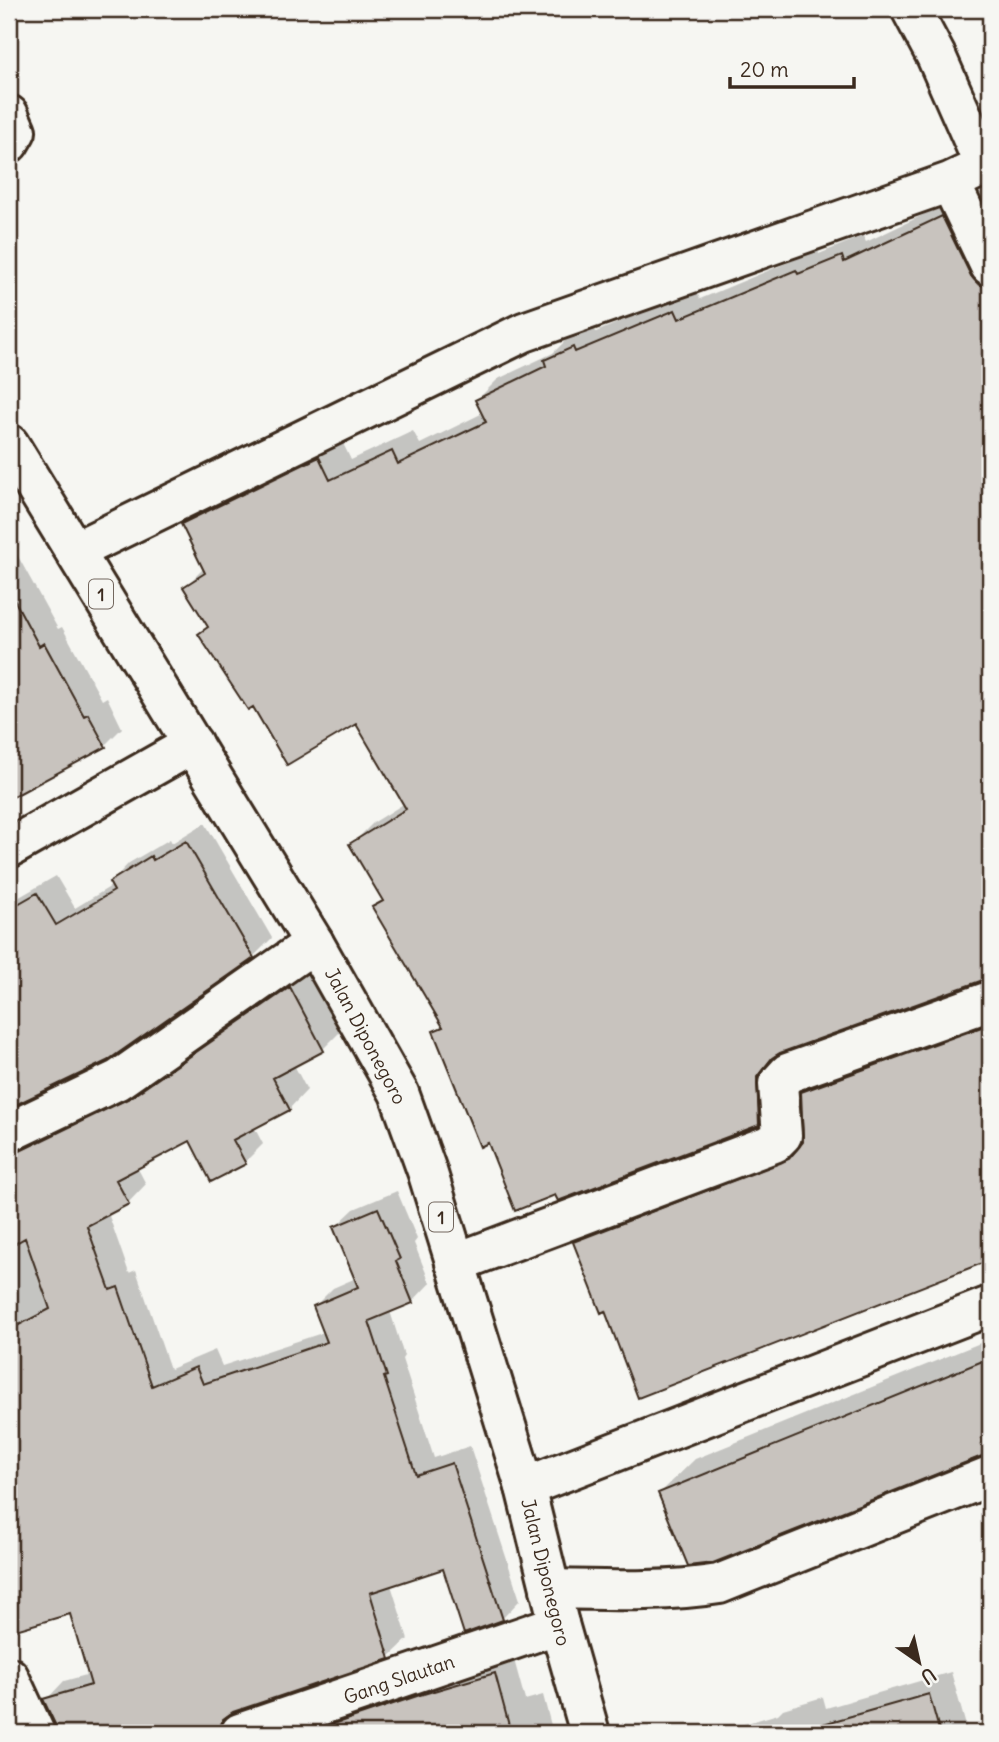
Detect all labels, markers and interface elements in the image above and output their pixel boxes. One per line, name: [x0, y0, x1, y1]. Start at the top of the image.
scale bar: [730, 46, 854, 90]
text: 20 m: [740, 56, 789, 83]
road number: 1: [89, 580, 113, 608]
street label: Jalan Diponegoro: [320, 964, 412, 1108]
road number: 1: [429, 1202, 453, 1232]
street label: Jalan Diponegoro: [516, 1496, 576, 1648]
north arrow: [884, 1626, 954, 1696]
street label: Gang Slautan: [340, 1649, 458, 1709]
text: U: [916, 1663, 941, 1690]

